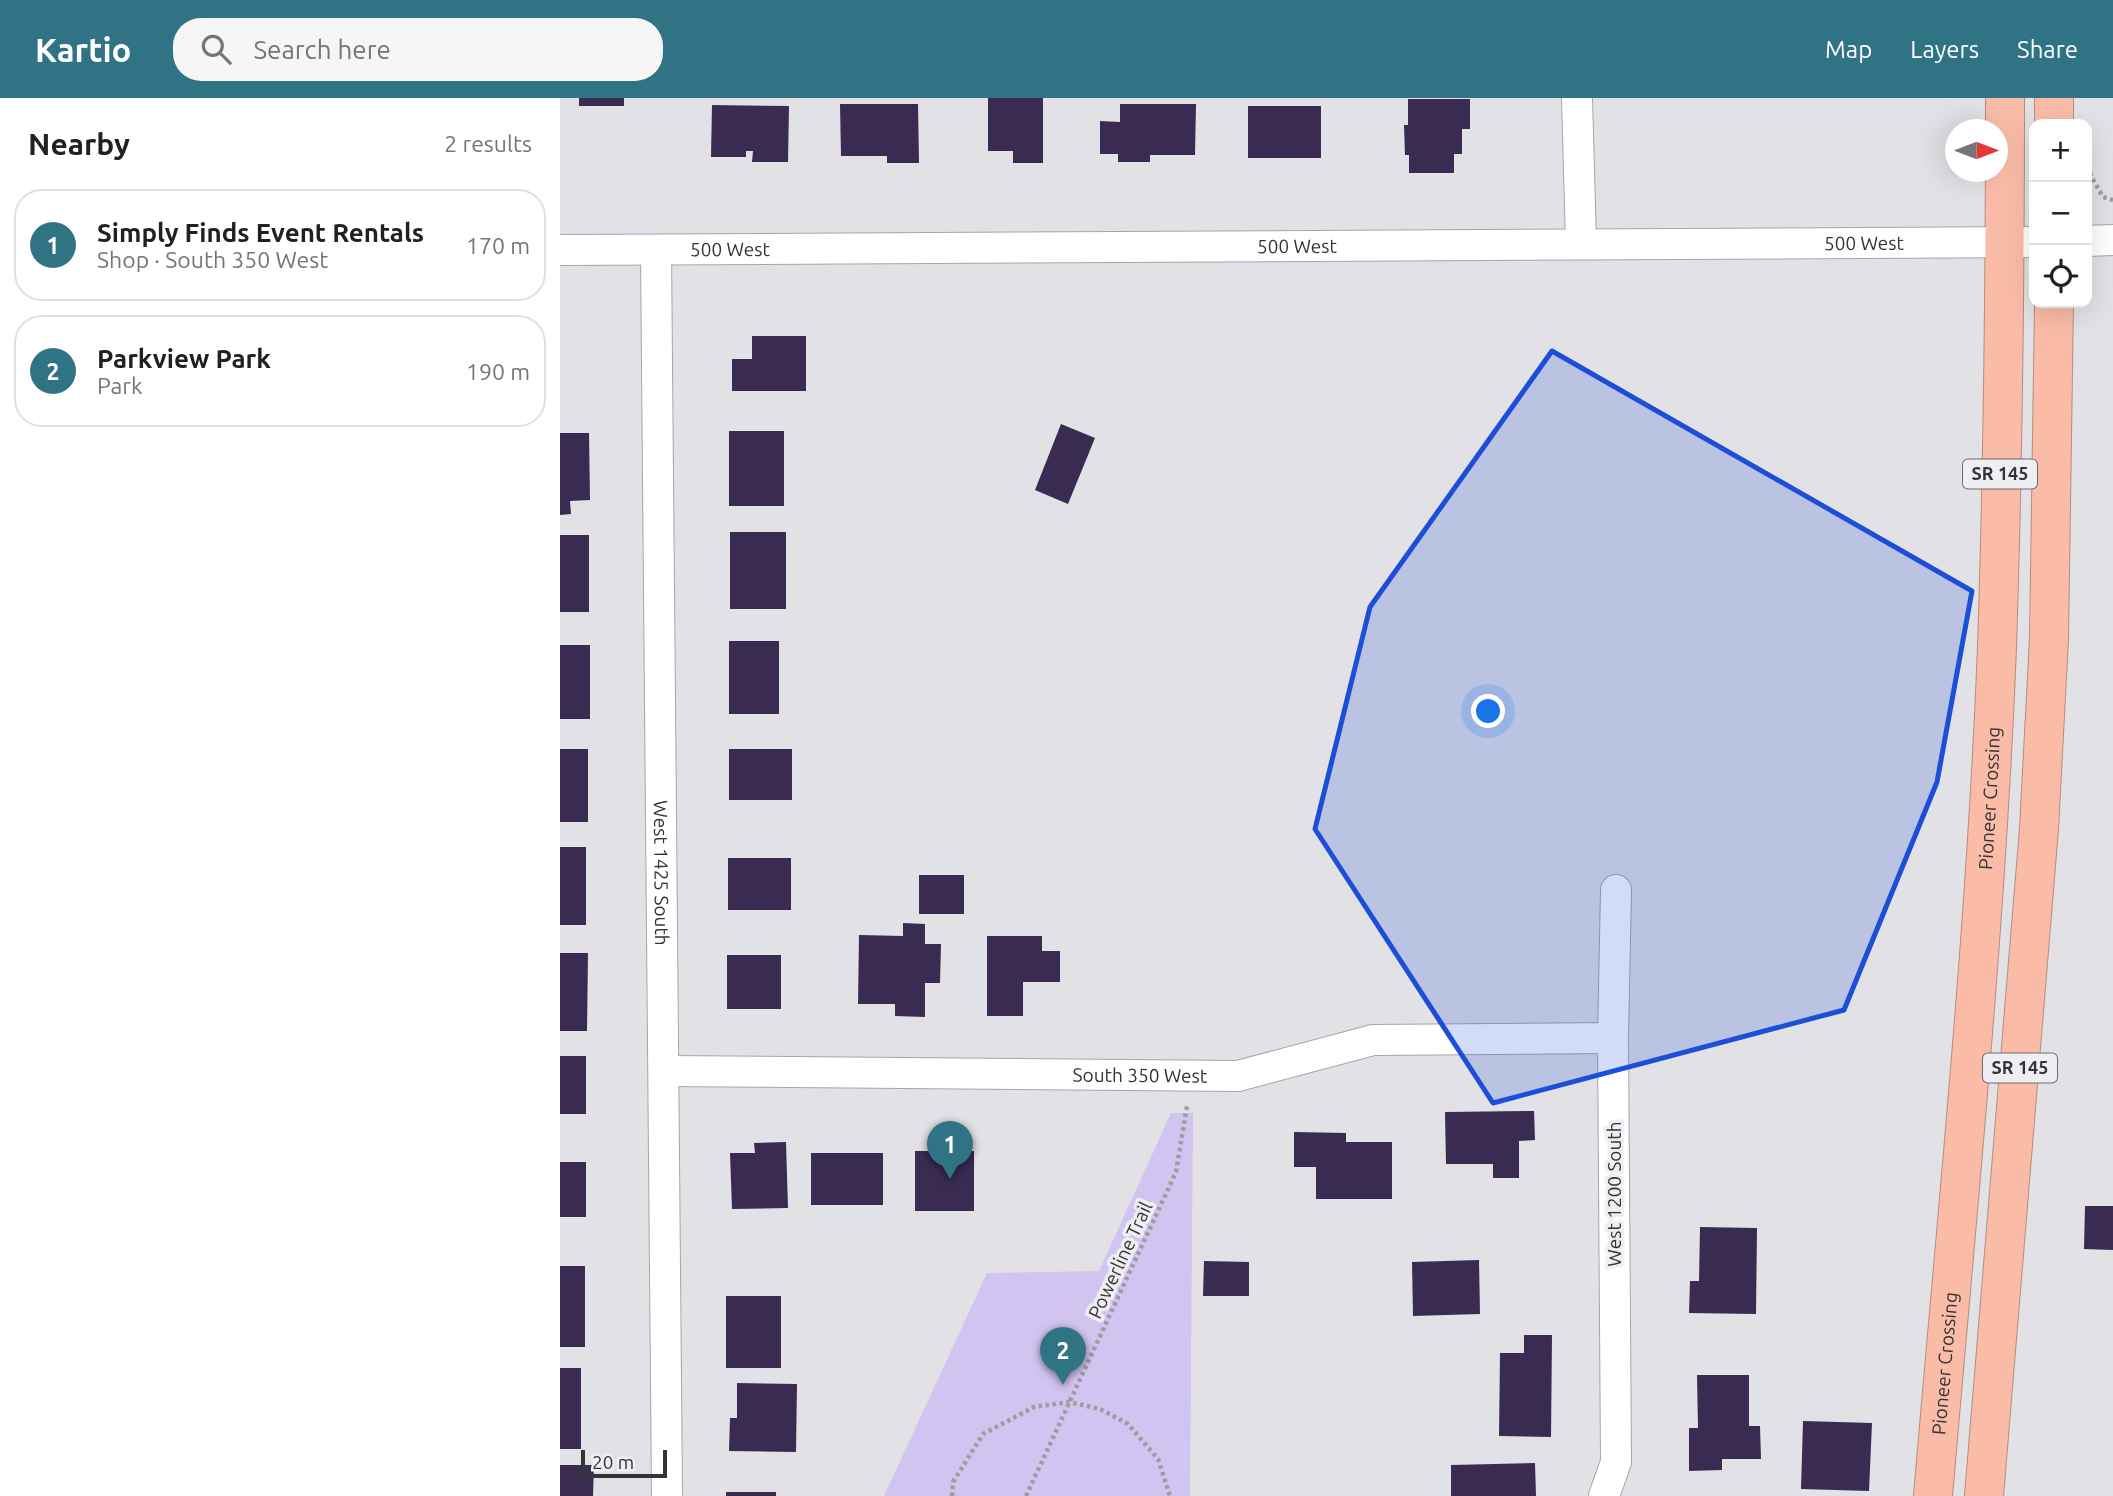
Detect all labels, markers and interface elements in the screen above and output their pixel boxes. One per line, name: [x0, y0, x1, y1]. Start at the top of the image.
search box: [173, 18, 663, 81]
icon: search: [197, 30, 235, 68]
text: Kartio: [35, 31, 131, 68]
text: Search here: [253, 35, 391, 64]
text: Map: [1825, 36, 1872, 63]
text: Layers: [1910, 36, 1979, 63]
text: Share: [2017, 36, 2078, 63]
north arrow: [1945, 119, 2008, 182]
map controls: [2029, 119, 2092, 308]
button: +: [2029, 119, 2092, 182]
text: Nearby: [28, 127, 130, 161]
text: 2 results: [444, 131, 532, 156]
button: −: [2029, 182, 2092, 245]
text: Simply Finds Event Rentals: [97, 218, 424, 247]
street label: 500 West: [1824, 232, 1905, 254]
text: 1: [47, 233, 59, 258]
text: 170 m: [466, 233, 530, 258]
street label: 500 West: [1257, 235, 1338, 257]
street label: 500 West: [690, 238, 771, 260]
button: locate: [2029, 245, 2092, 308]
text: Shop · South 350 West: [97, 247, 328, 272]
text: Parkview Park: [97, 344, 271, 373]
text: 2: [47, 359, 59, 384]
text: 190 m: [466, 359, 530, 384]
text: Park: [97, 373, 143, 398]
road number: SR 145: [1963, 460, 2037, 488]
your location: [1471, 694, 1505, 728]
street label: Pioneer Crossing: [1974, 726, 2004, 871]
street label: West 1425 South: [650, 800, 673, 946]
road number: SR 145: [1983, 1054, 2057, 1083]
street label: South 350 West: [1073, 1064, 1208, 1087]
pin: 1: [927, 1121, 973, 1179]
street label: West 1200 South: [1603, 1121, 1625, 1267]
street label: Powerline Trail: [1083, 1198, 1157, 1322]
street label: Pioneer Crossing: [1927, 1291, 1962, 1436]
pin: 2: [1040, 1327, 1086, 1385]
scale bar: [581, 1447, 667, 1479]
text: 20 m: [592, 1451, 634, 1473]

